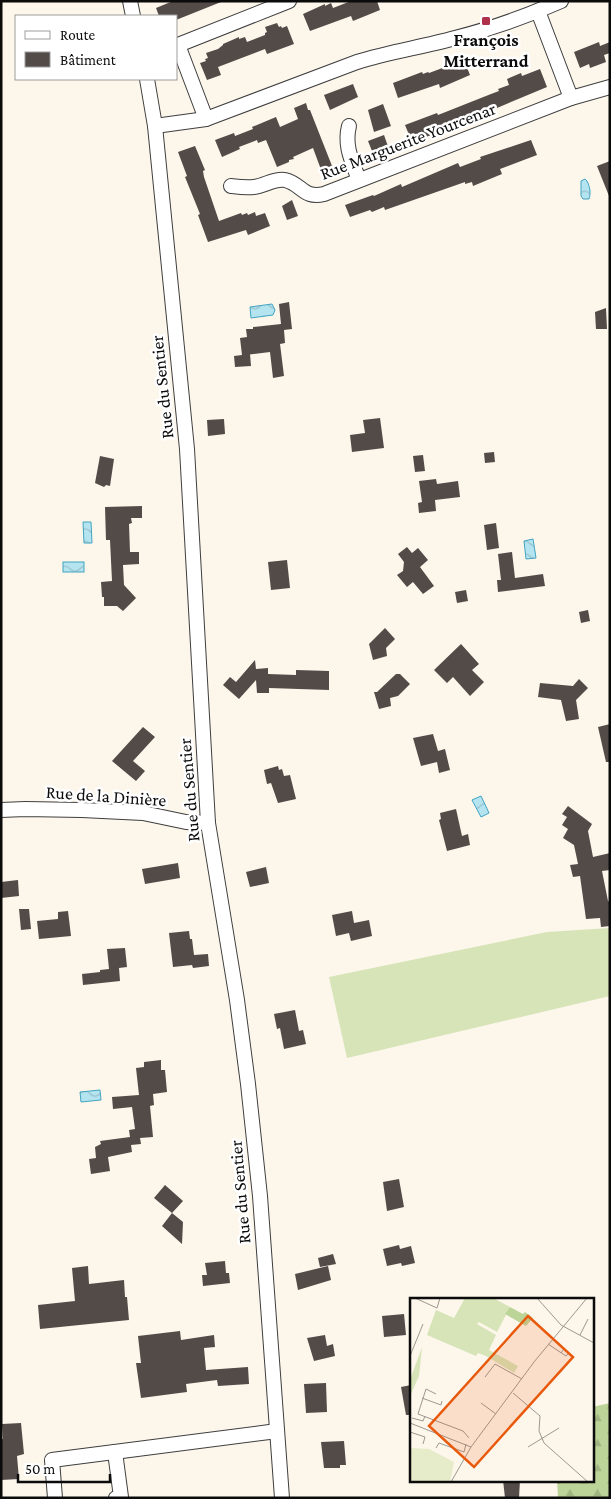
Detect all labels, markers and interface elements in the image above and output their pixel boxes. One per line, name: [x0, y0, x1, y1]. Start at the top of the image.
legend: [15, 15, 178, 80]
marker: François Mitterrand: [480, 15, 492, 27]
text: Route: [60, 27, 95, 43]
place label: François Mitterrand: [443, 30, 529, 71]
text: Bâtiment: [60, 52, 117, 68]
street label: Rue Marguerite Yourcenar: [317, 98, 499, 184]
street label: Rue du Sentier: [147, 334, 177, 440]
street label: Rue du Sentier: [174, 737, 203, 843]
street label: Rue de la Dinière: [45, 782, 167, 810]
street label: Rue du Sentier: [225, 1139, 254, 1245]
inset map: [410, 1298, 594, 1482]
scale bar: [18, 1452, 110, 1484]
text: 50 m: [25, 1461, 55, 1477]

